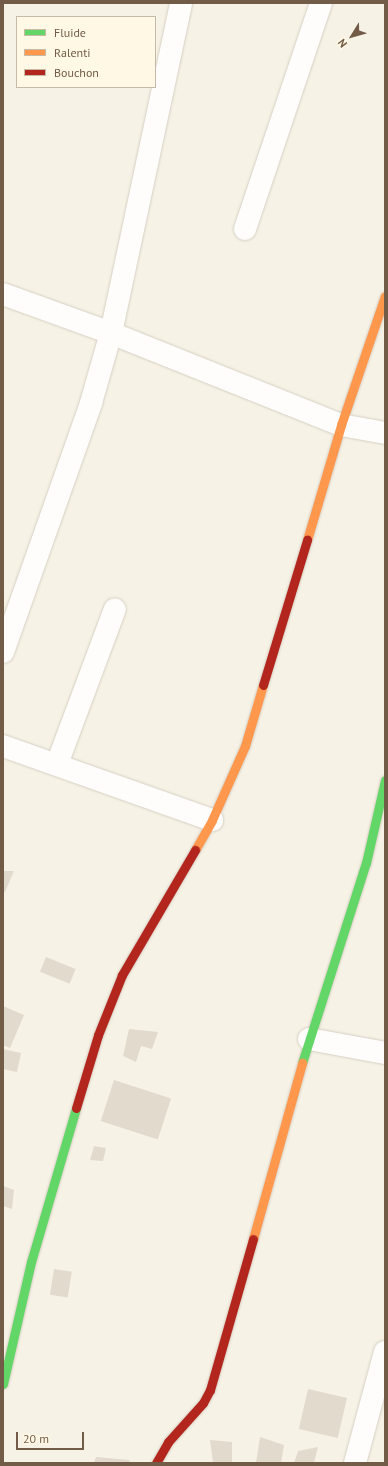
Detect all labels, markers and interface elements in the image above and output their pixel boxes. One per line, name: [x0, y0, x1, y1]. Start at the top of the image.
legend: [16, 16, 156, 88]
north arrow: [332, 16, 372, 56]
text: Fluide: [54, 25, 86, 40]
text: N: [335, 36, 350, 50]
text: Ralenti: [54, 45, 90, 60]
text: Bouchon: [54, 65, 99, 80]
scale bar: [18, 1424, 86, 1450]
text: 20 m: [23, 1431, 49, 1446]

